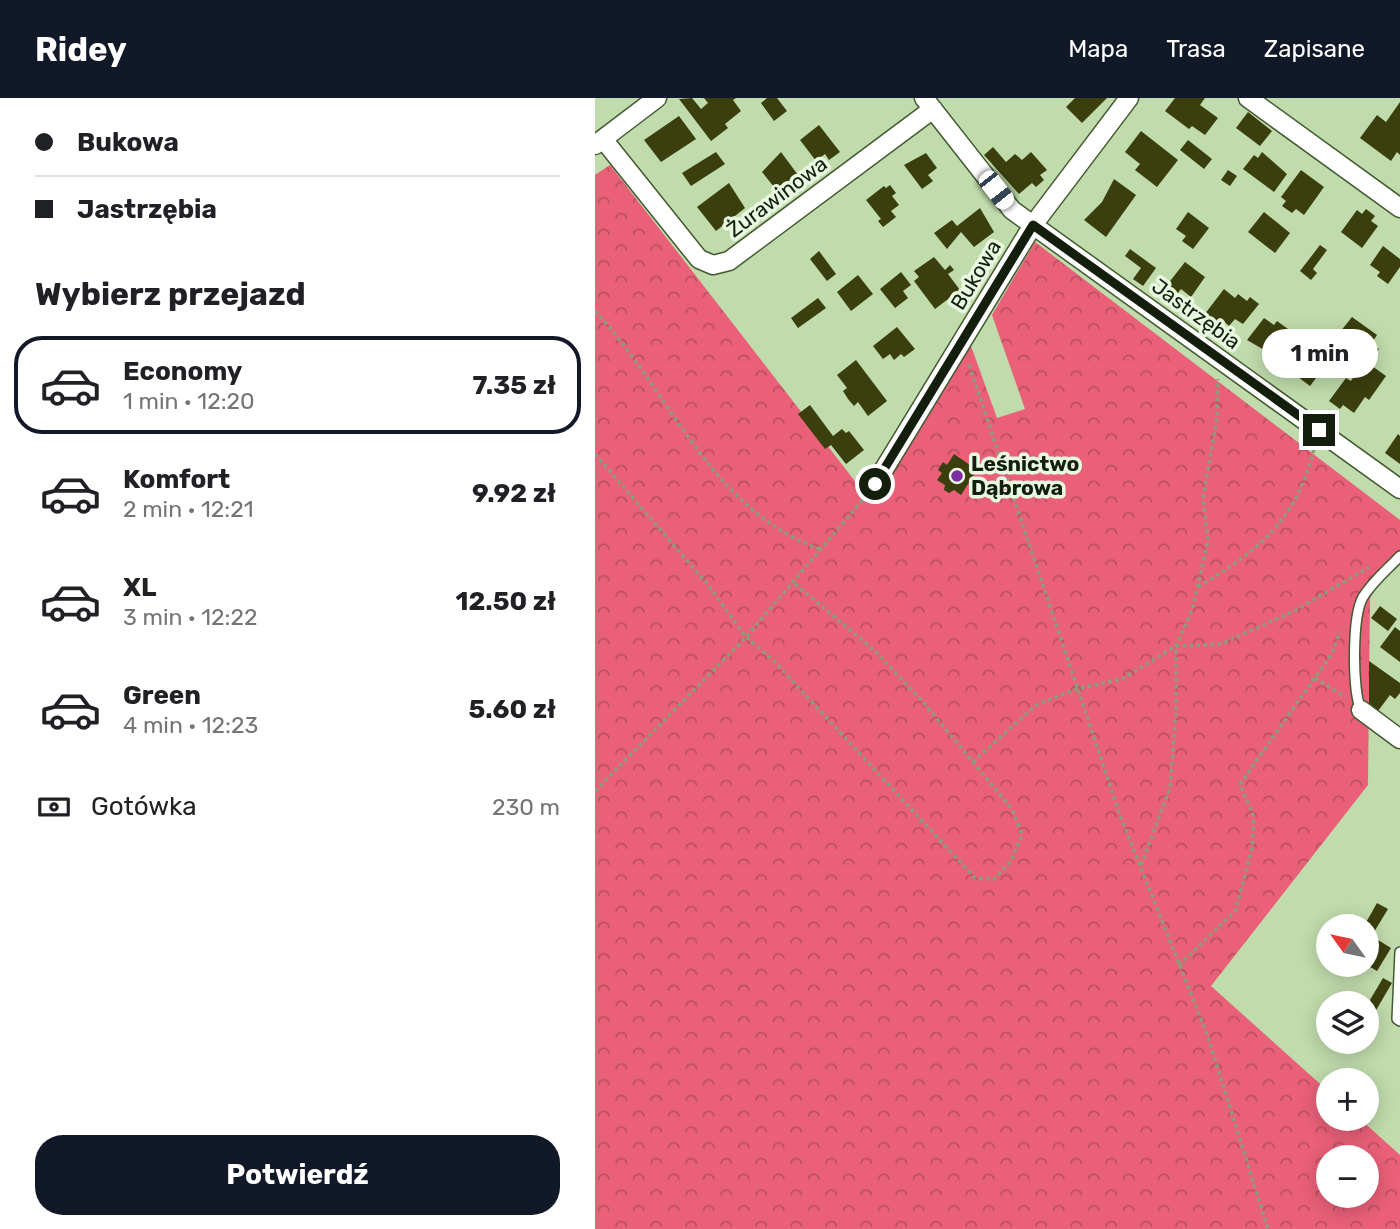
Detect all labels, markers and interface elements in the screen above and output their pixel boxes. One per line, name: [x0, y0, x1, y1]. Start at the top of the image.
text: Ridey: [35, 30, 127, 69]
text: Mapa: [1068, 35, 1128, 63]
text: Trasa: [1166, 35, 1226, 63]
text: Zapisane: [1264, 35, 1365, 63]
text: Bukowa: [77, 127, 179, 158]
street label: Żurawinowa: [722, 151, 832, 242]
car: [975, 167, 1018, 213]
text: Jastrzębia: [77, 194, 217, 225]
street label: Bukowa: [945, 235, 1006, 314]
street label: Jastrzębia: [1147, 273, 1245, 354]
text: Wybierz przejazd: [35, 275, 306, 313]
callout: 1 min: [1261, 328, 1377, 378]
text: 1 min: [1291, 339, 1349, 367]
icon: car: [39, 354, 102, 417]
text: Economy: [123, 356, 242, 387]
text: 7.35 zł: [472, 370, 556, 401]
text: 1 min · 12:20: [123, 387, 255, 415]
route end: [1303, 414, 1335, 446]
place label: Leśnictwo Dąbrowa: [971, 451, 1079, 500]
icon: car: [39, 462, 102, 525]
text: Komfort: [123, 464, 230, 495]
route start: [859, 468, 891, 500]
marker: Leśnictwo Dąbrowa: [949, 468, 965, 484]
text: 9.92 zł: [472, 478, 556, 509]
text: 2 min · 12:21: [123, 495, 254, 523]
icon: car: [39, 570, 102, 633]
text: XL: [123, 572, 156, 603]
text: 12.50 zł: [455, 586, 556, 617]
text: 3 min · 12:22: [123, 603, 258, 631]
icon: car: [39, 678, 102, 741]
text: Green: [123, 680, 201, 711]
text: 5.60 zł: [469, 694, 556, 725]
text: 4 min · 12:23: [123, 711, 258, 739]
icon: cash: [35, 788, 73, 826]
text: Gotówka: [91, 791, 197, 822]
text: 230 m: [492, 793, 560, 821]
north arrow: [1316, 914, 1379, 976]
map controls: [1316, 914, 1379, 1208]
button: layers: [1316, 991, 1379, 1054]
button: +: [1316, 1068, 1379, 1131]
button: Potwierdź: [35, 1135, 560, 1215]
button: −: [1316, 1145, 1379, 1208]

